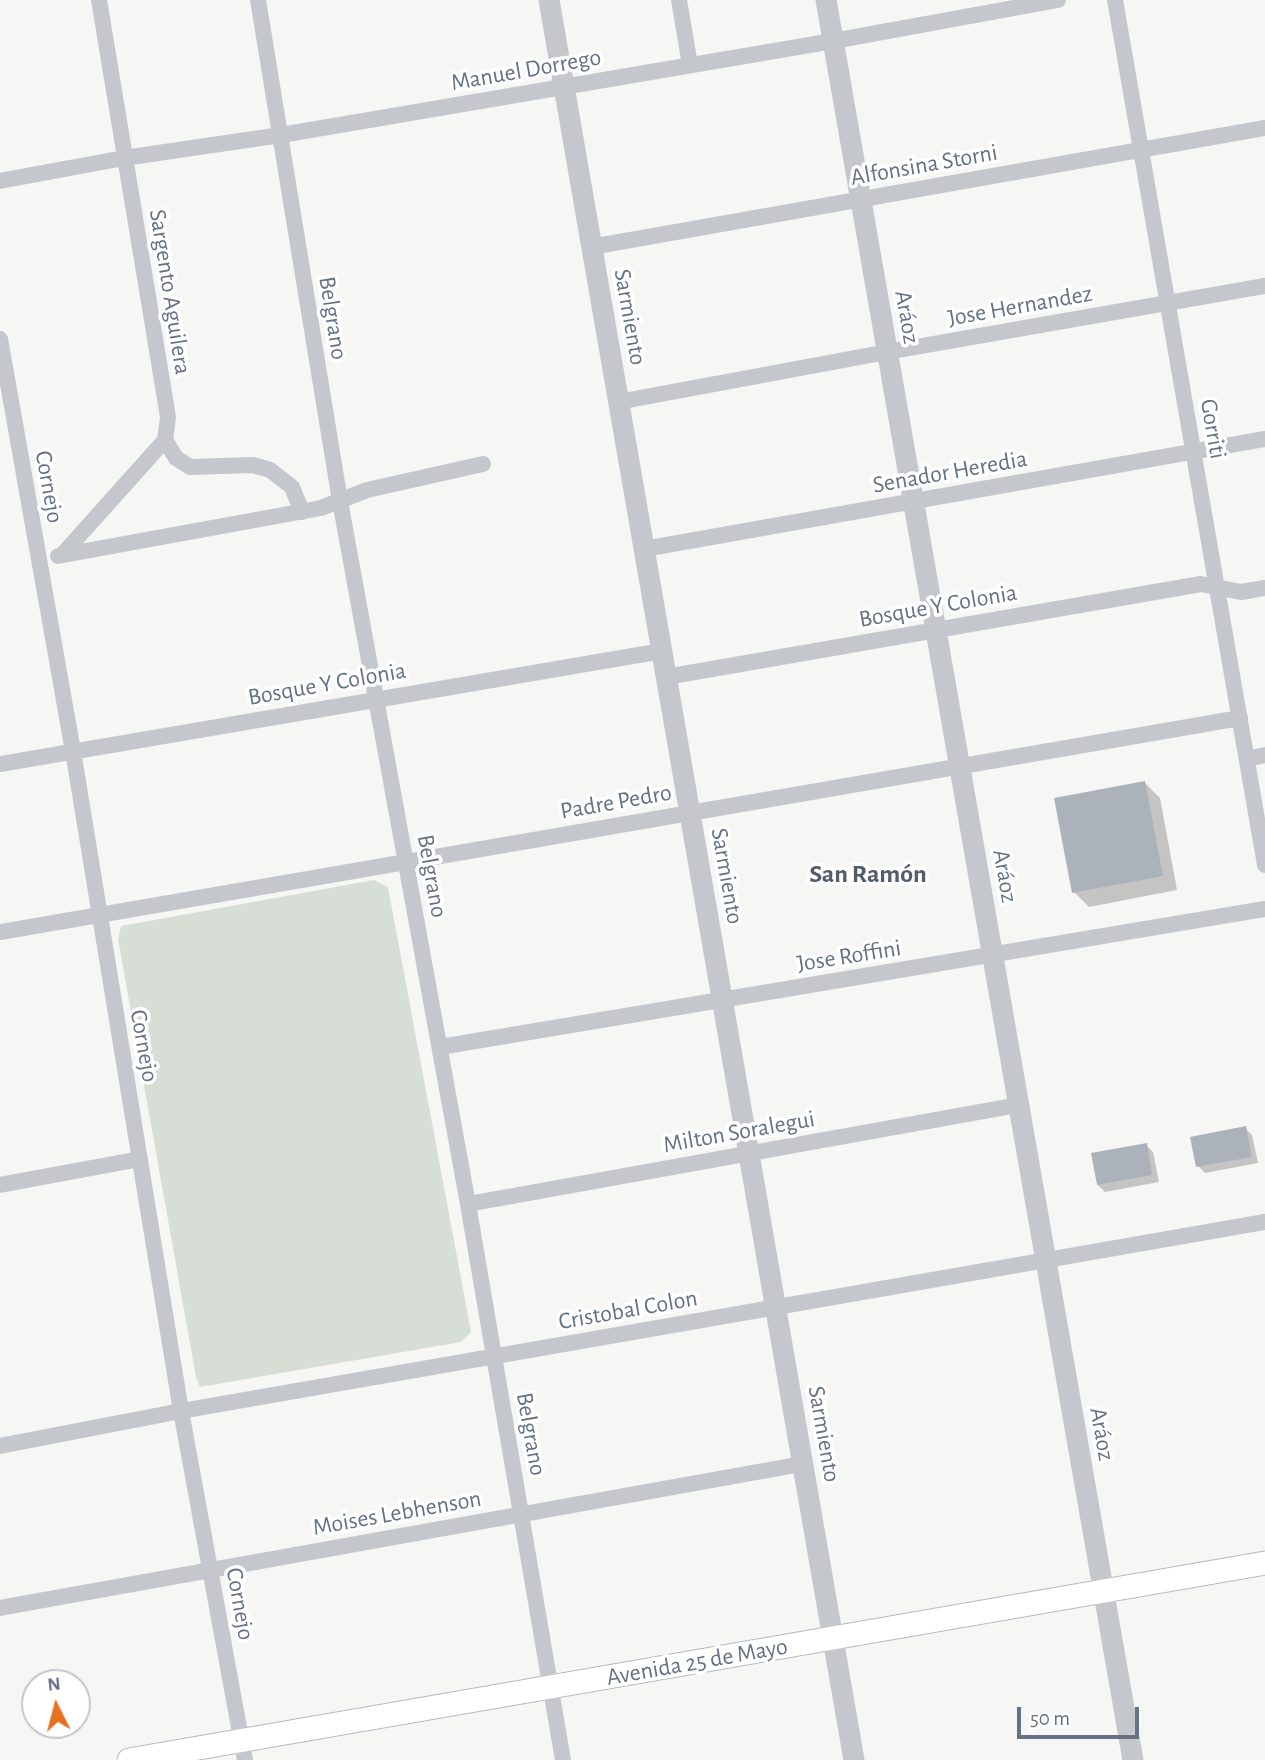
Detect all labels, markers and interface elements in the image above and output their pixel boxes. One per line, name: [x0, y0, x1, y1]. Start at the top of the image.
street label: Manuel Dorrego: [449, 43, 603, 97]
street label: Alfonsina Storni: [848, 138, 1000, 192]
street label: Sargento Aguilera: [143, 207, 197, 377]
street label: Sarmiento: [607, 267, 653, 367]
street label: Belgrano: [312, 274, 354, 362]
street label: Jose Hernandez: [945, 279, 1095, 333]
street label: Aráoz: [888, 288, 926, 346]
street label: Gorriti: [1194, 397, 1232, 461]
street label: Senador Heredia: [871, 444, 1029, 500]
street label: Cornejo: [28, 449, 70, 525]
street label: Bosque Y Colonia: [857, 578, 1019, 634]
street label: Bosque Y Colonia: [246, 656, 408, 712]
street label: Padre Pedro: [558, 778, 674, 826]
street label: Sarmiento: [704, 826, 750, 926]
street label: Belgrano: [411, 832, 453, 920]
street label: Aráoz: [986, 847, 1024, 905]
district label: San Ramón: [809, 858, 927, 890]
street label: Jose Roffini: [795, 934, 903, 978]
street label: Cornejo: [123, 1008, 165, 1084]
street label: Milton Soralegui: [661, 1105, 817, 1159]
street label: Cristobal Colon: [556, 1284, 700, 1336]
street label: Sarmiento: [801, 1384, 847, 1484]
street label: Belgrano: [510, 1390, 552, 1478]
street label: Aráoz: [1083, 1405, 1121, 1463]
street label: Moises Lebhenson: [310, 1484, 484, 1542]
street label: Cornejo: [219, 1566, 261, 1642]
street label: Avenida 25 de Mayo: [604, 1632, 790, 1692]
north arrow: [21, 1669, 91, 1739]
text: N: [46, 1674, 62, 1695]
scale bar: [1020, 1694, 1142, 1738]
text: 50 m: [1030, 1708, 1070, 1729]

